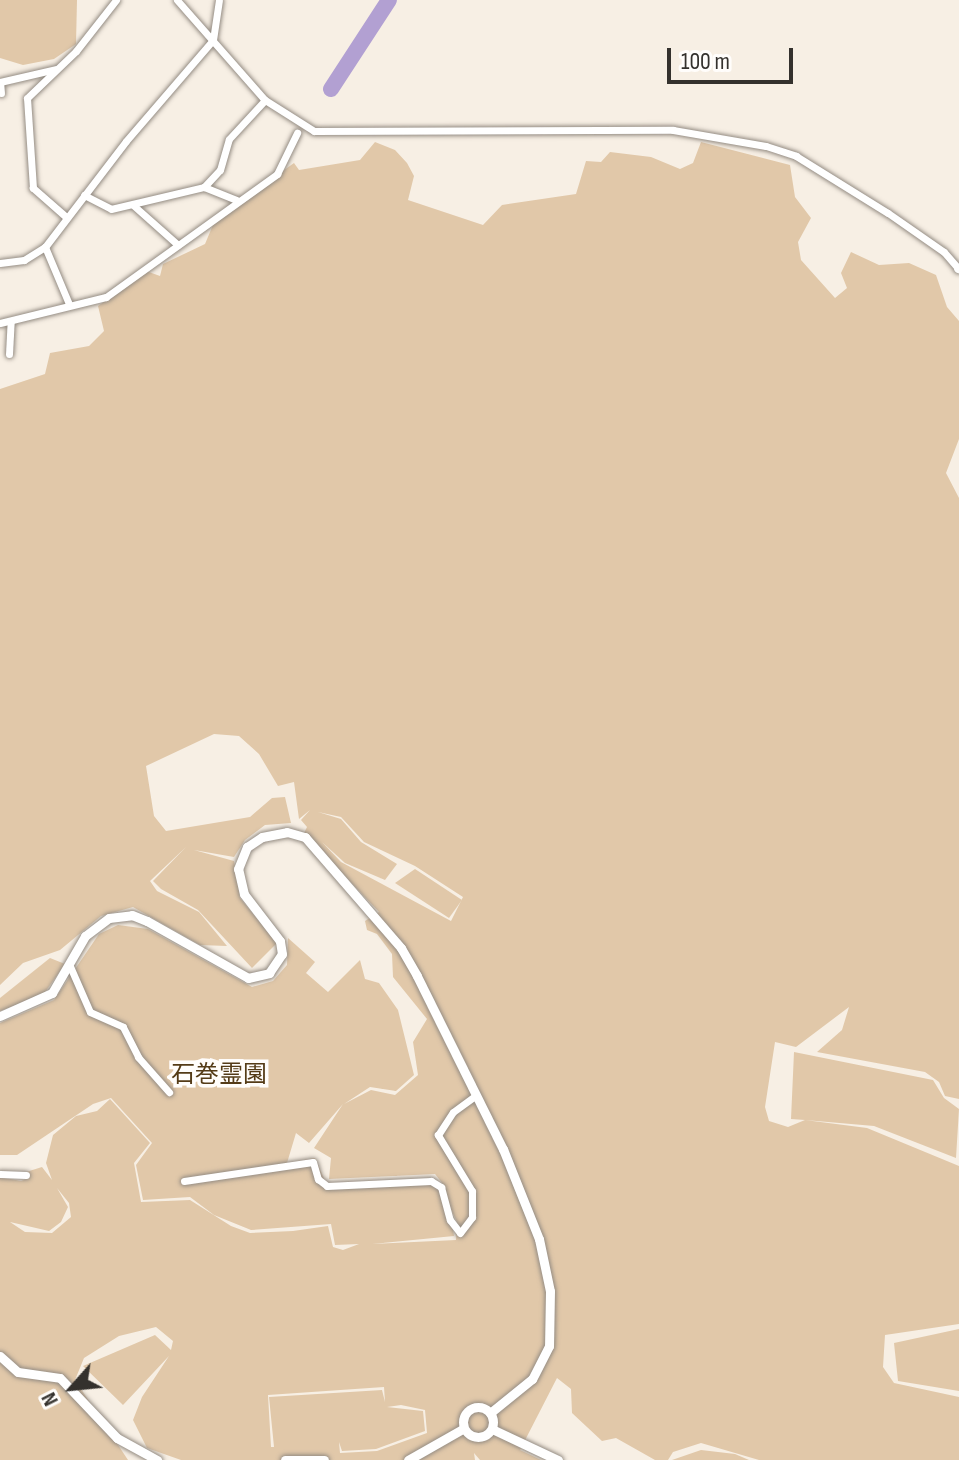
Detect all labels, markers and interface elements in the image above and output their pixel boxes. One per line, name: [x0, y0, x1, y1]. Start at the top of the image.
scale bar: [671, 32, 797, 82]
text: 100 m: [681, 47, 730, 76]
park label: 石巻霊園: [171, 1061, 267, 1089]
north arrow: [32, 1348, 112, 1428]
text: N: [35, 1388, 65, 1410]

